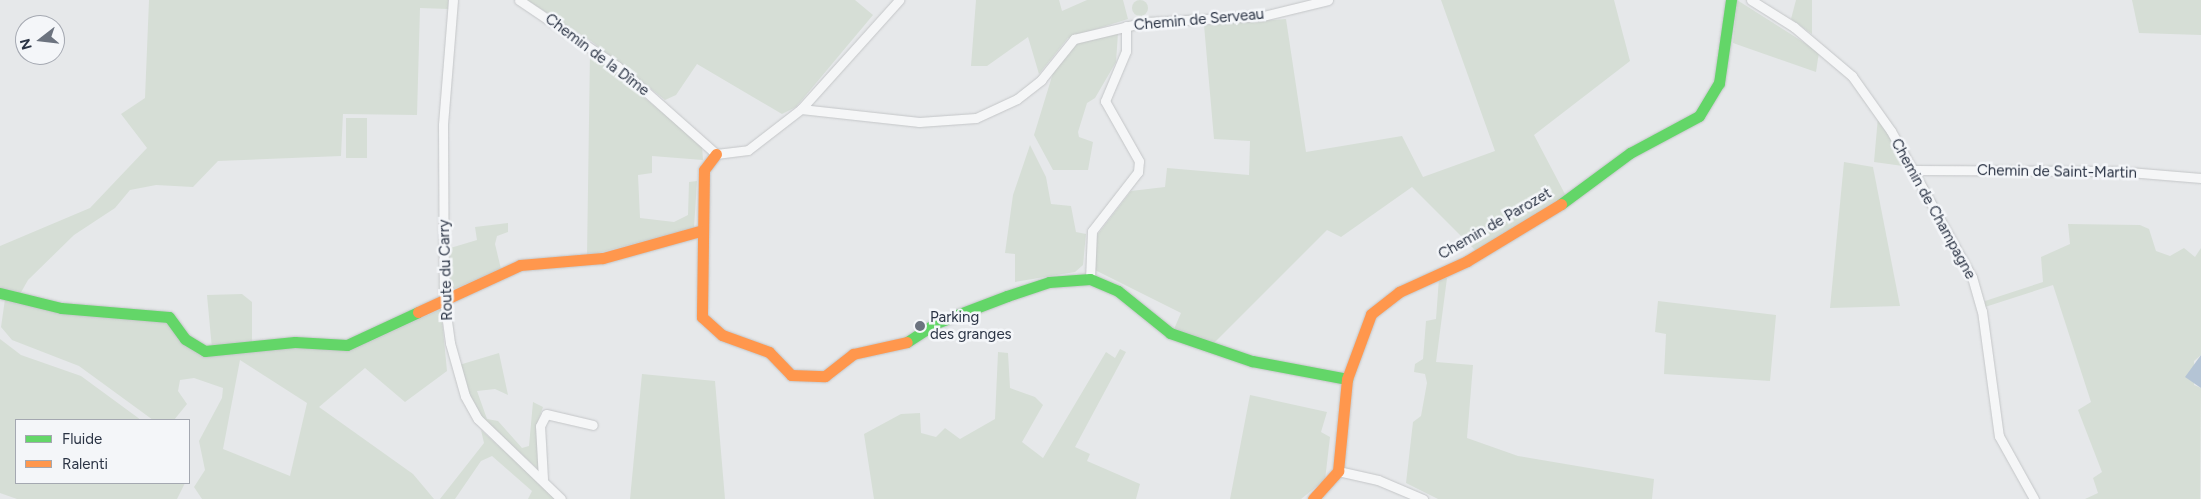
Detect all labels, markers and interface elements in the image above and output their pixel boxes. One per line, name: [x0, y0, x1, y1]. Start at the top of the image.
street label: Chemin de Serveau: [1133, 5, 1265, 35]
street label: Chemin de la Dîme: [541, 10, 653, 100]
north arrow: [15, 15, 65, 65]
text: N: [16, 36, 36, 52]
street label: Chemin de Champagne: [1887, 136, 1979, 282]
street label: Chemin de Saint-Martin: [1977, 162, 2137, 182]
street label: Chemin de Parozet: [1435, 184, 1555, 264]
street label: Route du Carry: [435, 219, 457, 321]
place label: Parking des granges: [930, 308, 1012, 343]
marker: Parking des granges: [914, 320, 926, 332]
legend: [15, 419, 190, 484]
text: Fluide: [62, 430, 102, 448]
text: Ralenti: [62, 455, 108, 473]

